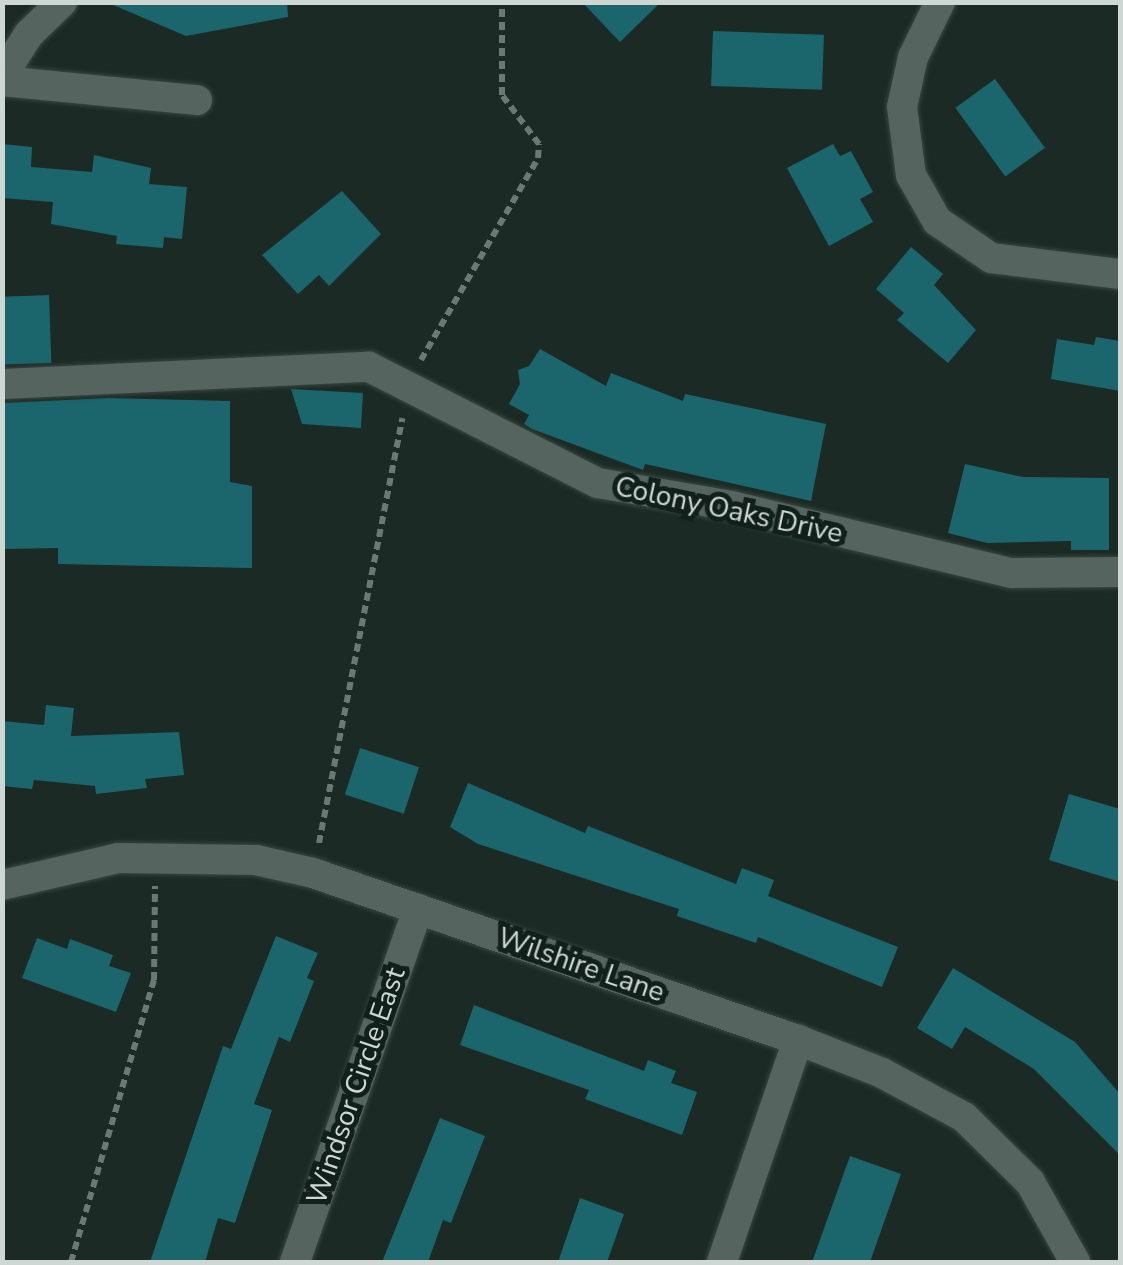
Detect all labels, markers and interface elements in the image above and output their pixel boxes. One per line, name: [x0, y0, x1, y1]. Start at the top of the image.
street label: Colony Oaks Drive: [612, 469, 846, 551]
street label: Wilshire Lane: [493, 921, 669, 1009]
street label: Windsor Circle East: [300, 963, 412, 1209]

